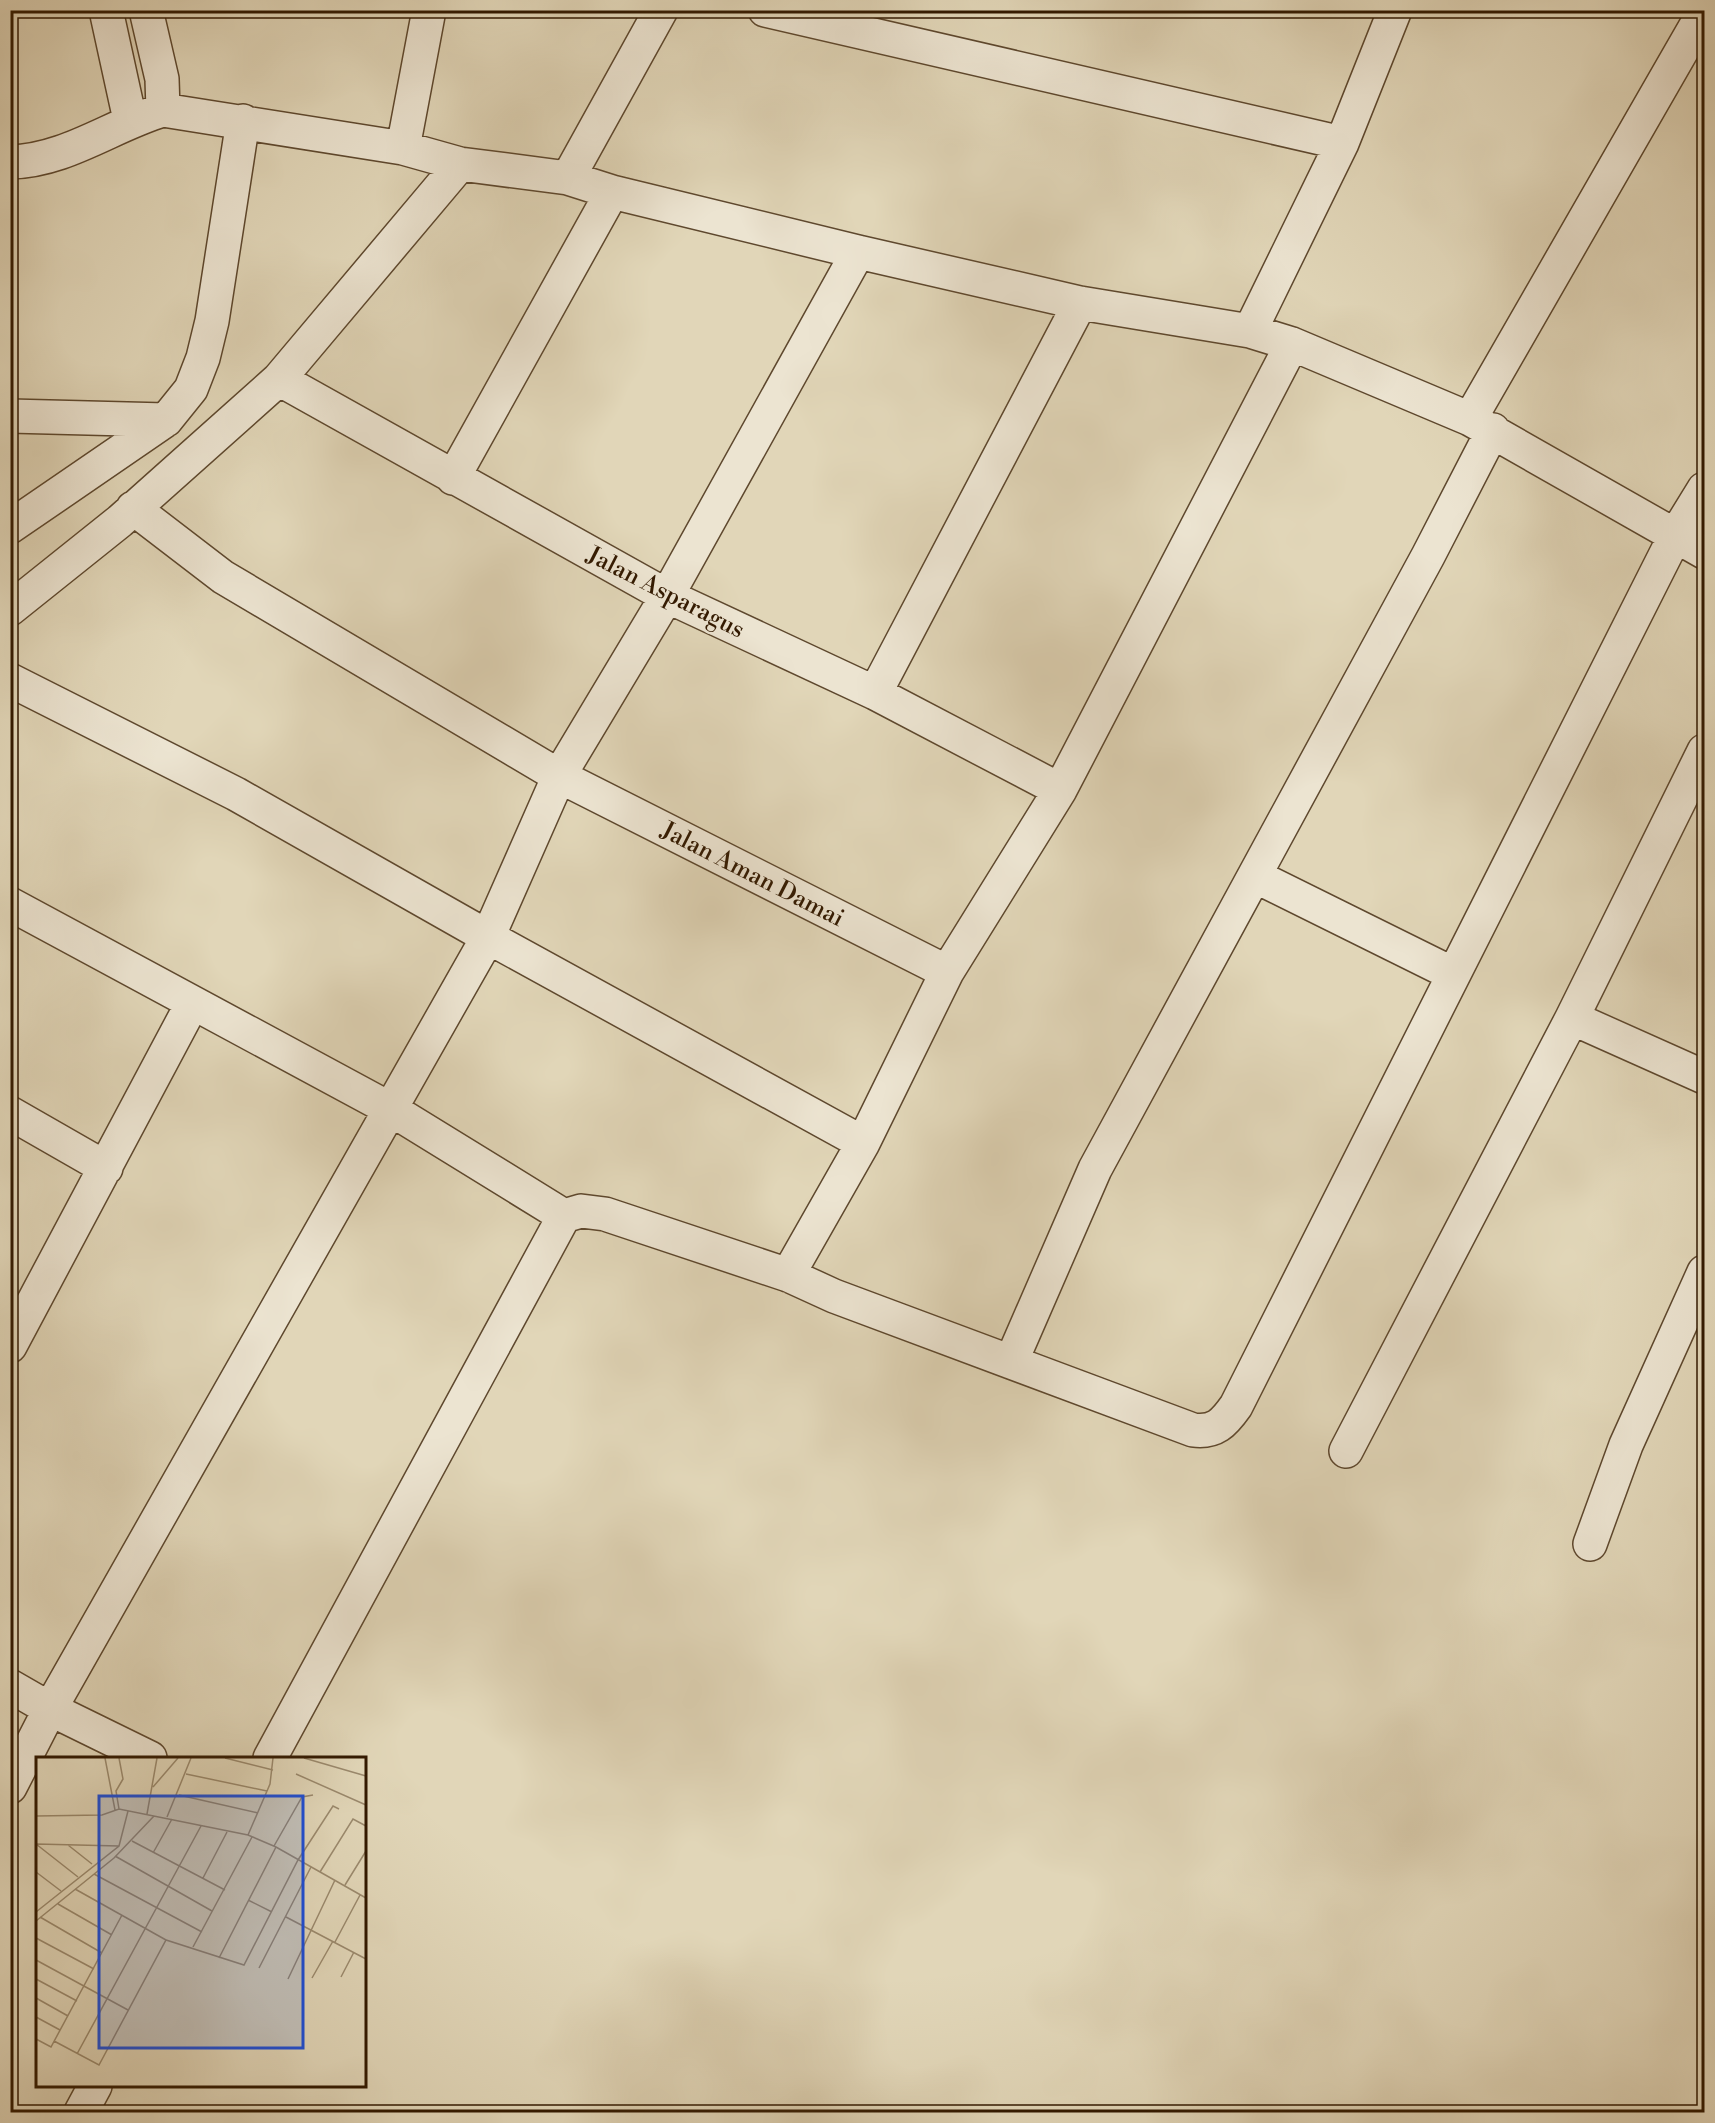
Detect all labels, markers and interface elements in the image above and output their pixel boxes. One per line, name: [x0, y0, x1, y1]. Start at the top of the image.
street label: Jalan Asparagus: [581, 540, 749, 645]
street label: Jalan Aman Damai: [655, 815, 849, 934]
inset map: [36, 1757, 366, 2087]

